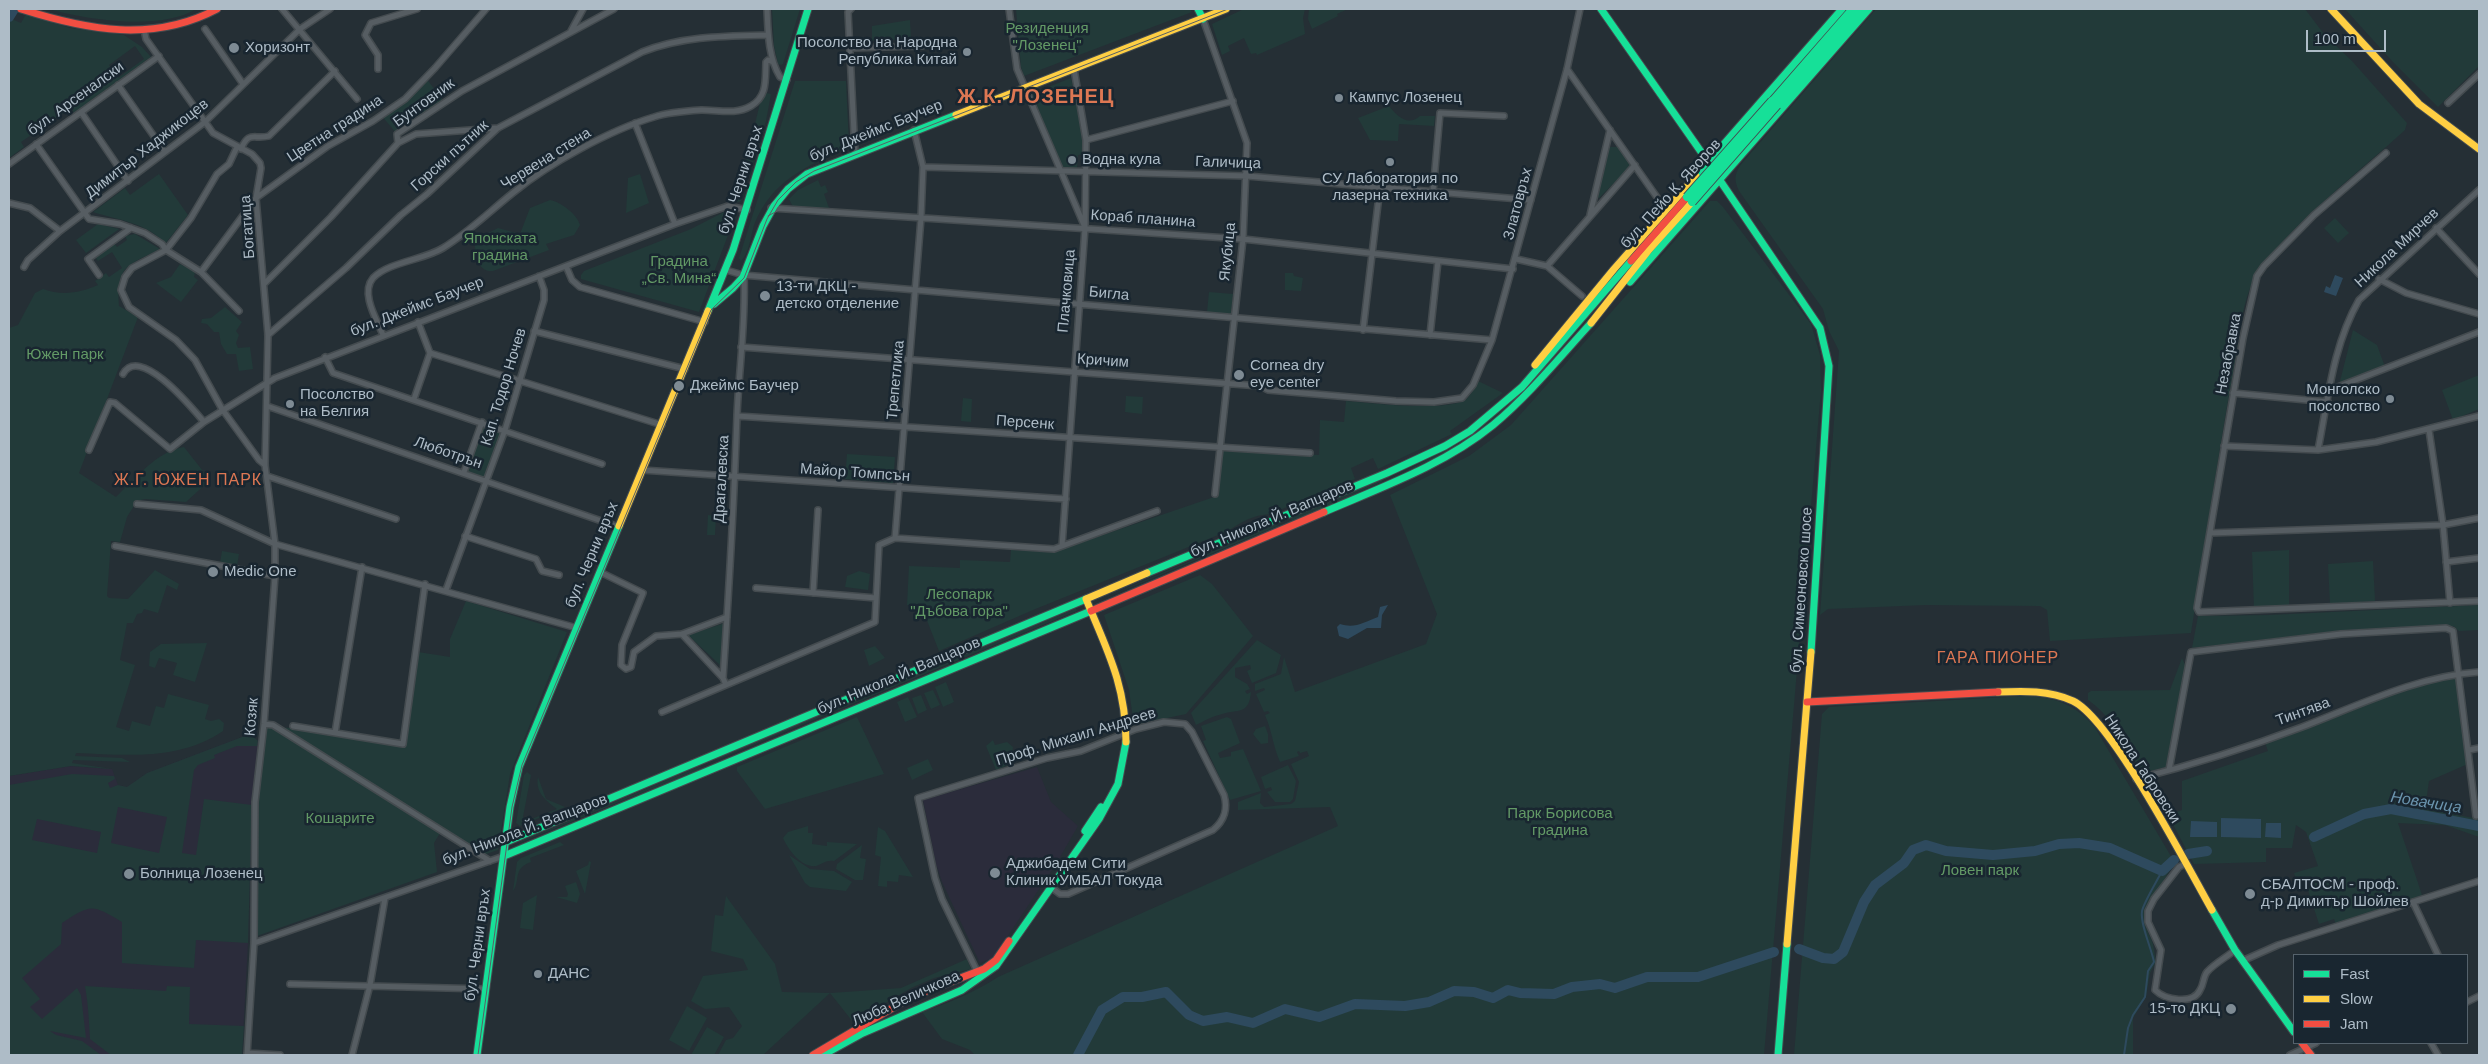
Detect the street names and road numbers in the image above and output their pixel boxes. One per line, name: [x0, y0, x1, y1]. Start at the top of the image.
street label: бул. Арсеналски: [24, 58, 128, 140]
street label: Бунтовник: [390, 75, 458, 131]
street label: Цветна градина: [284, 91, 386, 167]
street label: Димитър Хаджикоцев: [82, 95, 212, 203]
street label: бул. Джеймс Баучер: [807, 96, 945, 166]
street label: Горски пътник: [408, 117, 492, 195]
street label: бул. Черни връх: [715, 123, 767, 237]
street label: Червена стена: [498, 124, 594, 194]
street label: бул. Пейо К. Яворов: [1617, 135, 1725, 253]
street label: Галичица: [1195, 153, 1261, 173]
street label: Златовръх: [1500, 166, 1536, 242]
street label: Богатица: [237, 195, 259, 259]
street label: Никола Мирчев: [2351, 205, 2443, 291]
street label: Кораб планина: [1090, 206, 1196, 232]
street label: Якубица: [1216, 222, 1240, 282]
street label: Плачковица: [1054, 249, 1080, 333]
street label: бул. Джеймс Баучер: [348, 273, 486, 341]
street label: Бигла: [1088, 283, 1130, 305]
street label: Незабравка: [2212, 312, 2246, 396]
street label: Кап. Тодор Ночев: [478, 326, 530, 448]
street label: Трепетлика: [884, 339, 908, 421]
street label: Кричим: [1076, 350, 1130, 372]
street label: Персенк: [995, 412, 1055, 434]
street label: Люботрън: [412, 433, 484, 473]
street label: Драгалевска: [711, 435, 733, 523]
street label: Майор Томпсън: [799, 460, 911, 486]
street label: бул. Никола Й. Вапцаров: [1188, 477, 1356, 561]
street label: бул. Черни връх: [562, 499, 622, 611]
street label: бул. Симеоновско шосе: [1787, 507, 1817, 673]
street label: бул. Никола Й. Вапцаров: [815, 634, 983, 718]
street label: Тинтява: [2273, 694, 2333, 730]
street label: Козяк: [241, 697, 263, 737]
street label: Проф. Михаил Андреев: [994, 704, 1158, 770]
street label: Никола Габровски: [2100, 711, 2184, 827]
street label: бул. Никола Й. Вапцаров: [440, 790, 610, 870]
street label: бул. Черни връх: [461, 888, 495, 1002]
street label: Люба Величкова: [849, 967, 963, 1031]

